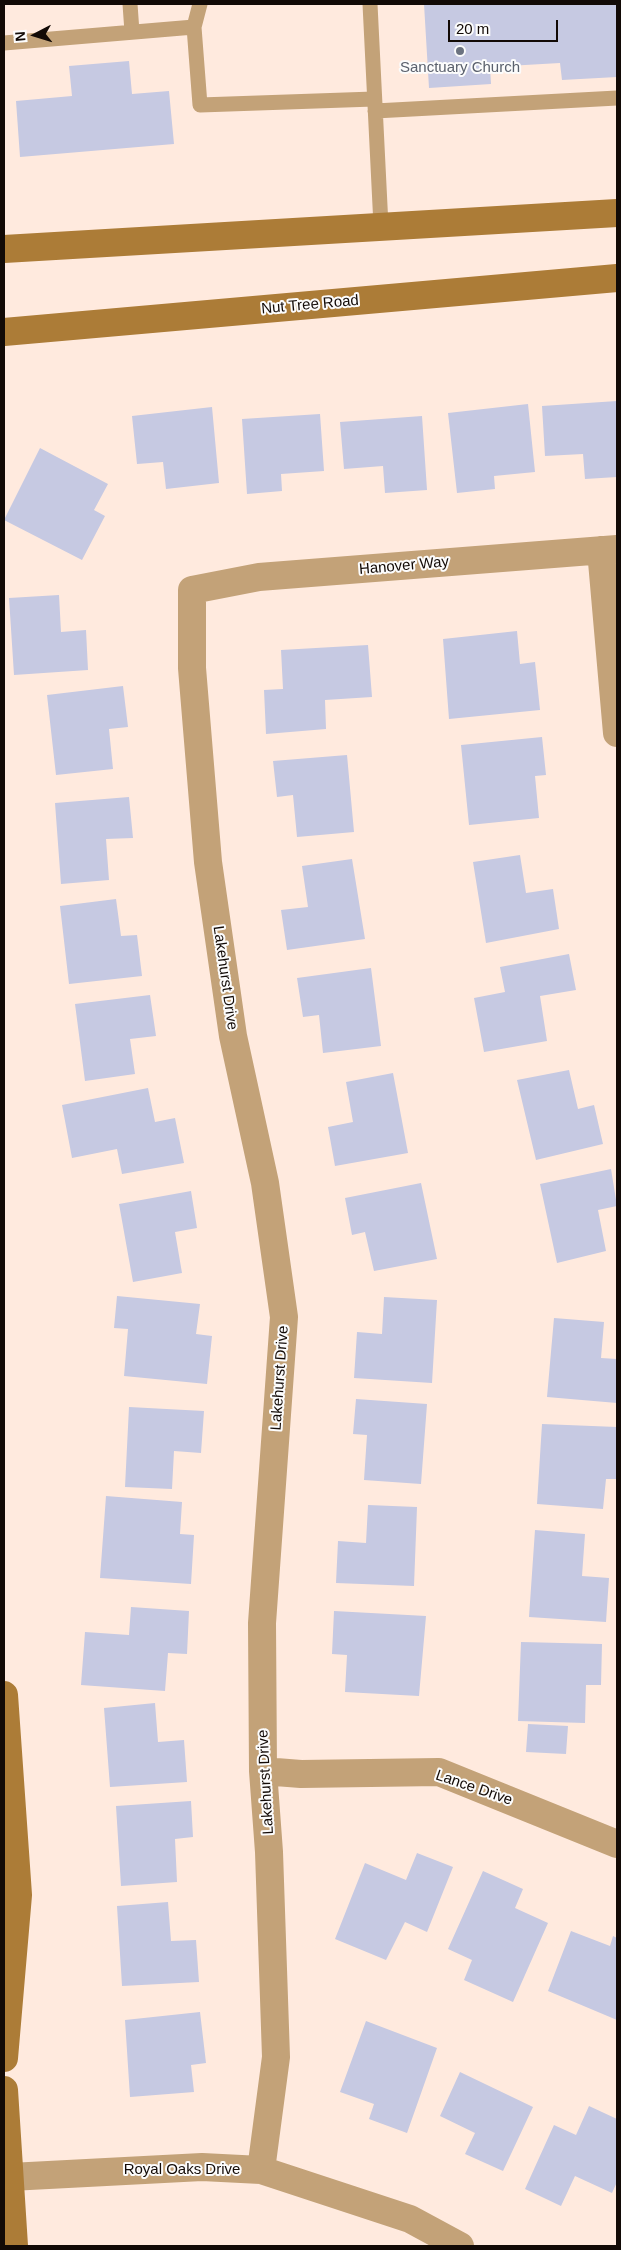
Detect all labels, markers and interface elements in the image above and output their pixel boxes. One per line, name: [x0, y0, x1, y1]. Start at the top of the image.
north arrow: [10, 10, 60, 60]
scale bar: [451, 10, 561, 42]
text: 20 m: [456, 20, 489, 37]
text: N: [12, 31, 28, 42]
marker: Sanctuary Church: [454, 45, 466, 57]
place label: Sanctuary Church: [400, 59, 520, 77]
street label: Nut Tree Road: [260, 292, 360, 318]
street label: Hanover Way: [358, 553, 450, 579]
street label: Lakehurst Drive: [209, 925, 241, 1031]
street label: Lakehurst Drive: [267, 1325, 293, 1431]
street label: Lakehurst Drive: [254, 1729, 278, 1835]
street label: Lance Drive: [433, 1766, 515, 1810]
street label: Royal Oaks Drive: [124, 2161, 240, 2179]

